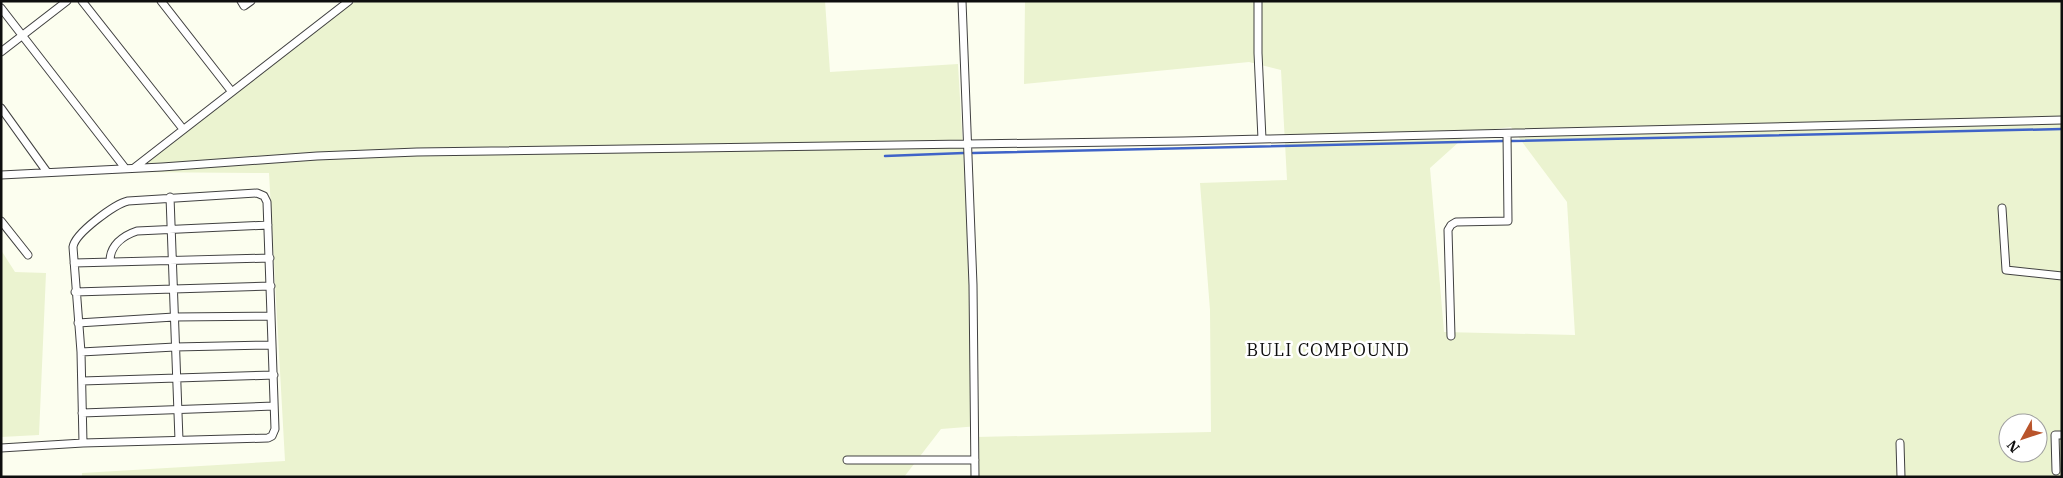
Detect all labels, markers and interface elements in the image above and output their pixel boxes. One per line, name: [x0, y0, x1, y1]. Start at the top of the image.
district label: BULI COMPOUND: [1246, 338, 1410, 361]
north arrow: [1998, 413, 2048, 463]
text: N: [2003, 436, 2023, 456]

